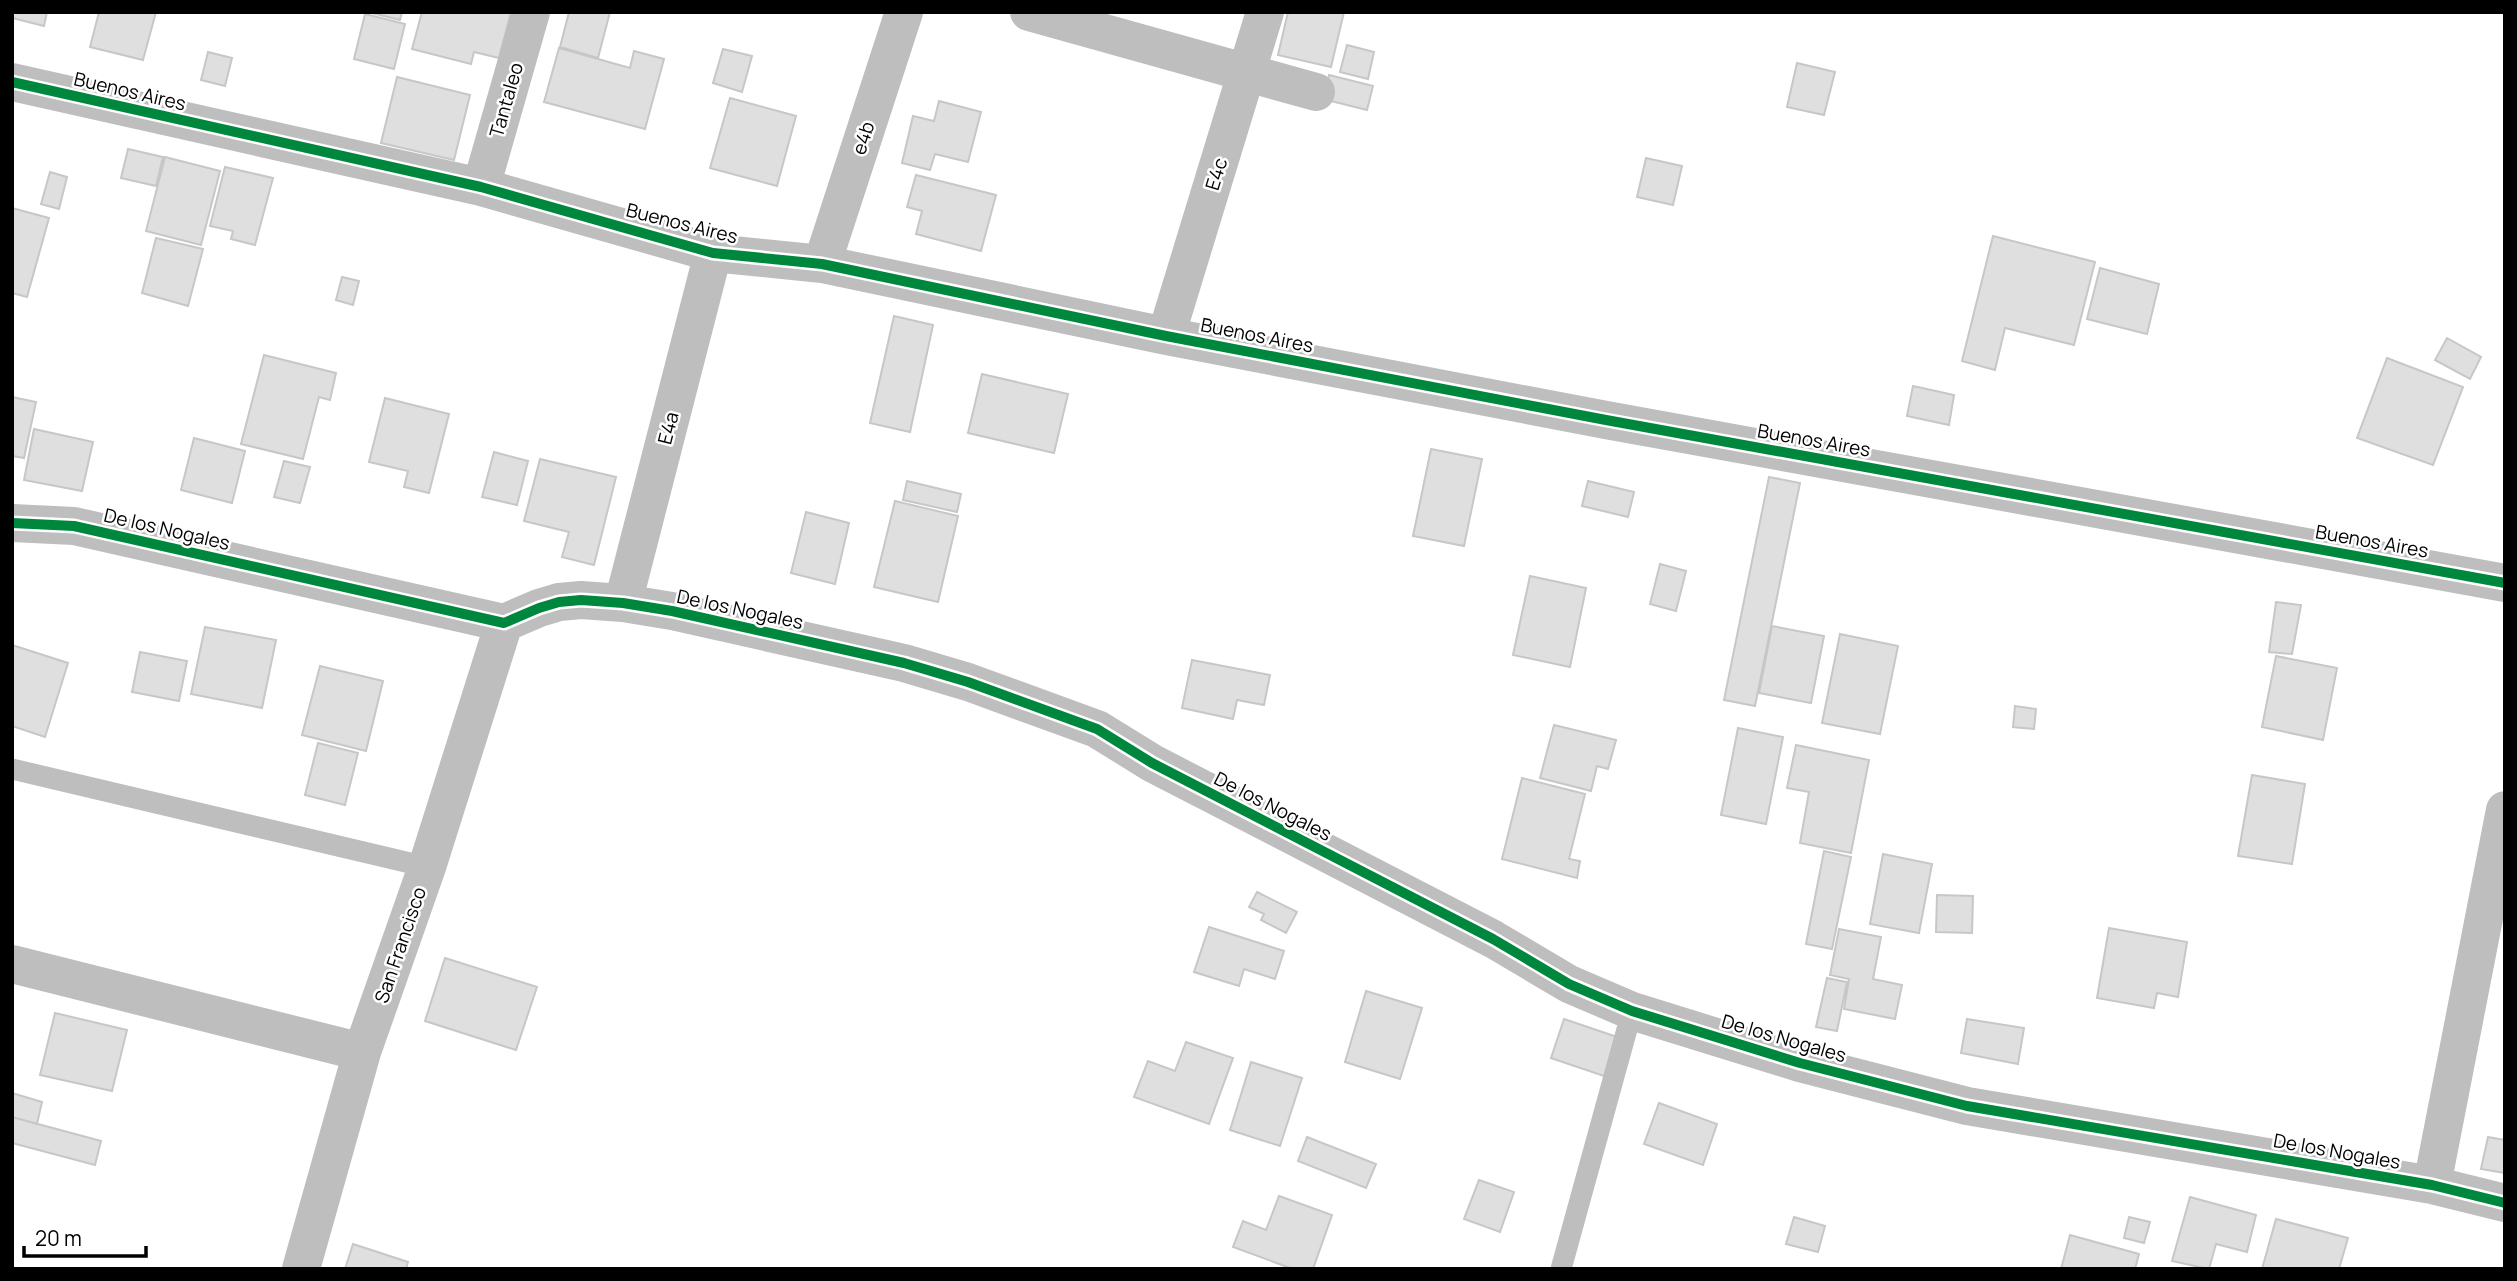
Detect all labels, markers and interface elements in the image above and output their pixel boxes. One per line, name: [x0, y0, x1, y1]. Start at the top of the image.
street label: Tantaleo: [483, 60, 529, 140]
street label: Buenos Aires: [71, 65, 189, 117]
street label: e4b: [845, 118, 881, 158]
street label: E4c: [1199, 155, 1233, 193]
street label: Buenos Aires: [623, 197, 741, 249]
street label: Buenos Aires: [1199, 311, 1316, 359]
street label: E4a: [651, 409, 685, 447]
street label: Buenos Aires: [1756, 417, 1872, 463]
street label: De los Nogales: [101, 502, 233, 556]
street label: Buenos Aires: [2314, 518, 2430, 564]
street label: De los Nogales: [674, 583, 806, 635]
street label: De los Nogales: [1210, 765, 1336, 847]
street label: San Francisco: [368, 883, 432, 1007]
street label: De los Nogales: [1719, 1008, 1849, 1068]
street label: De los Nogales: [2271, 1127, 2403, 1175]
scale bar: [24, 1214, 147, 1258]
text: 20 m: [35, 1224, 82, 1252]

